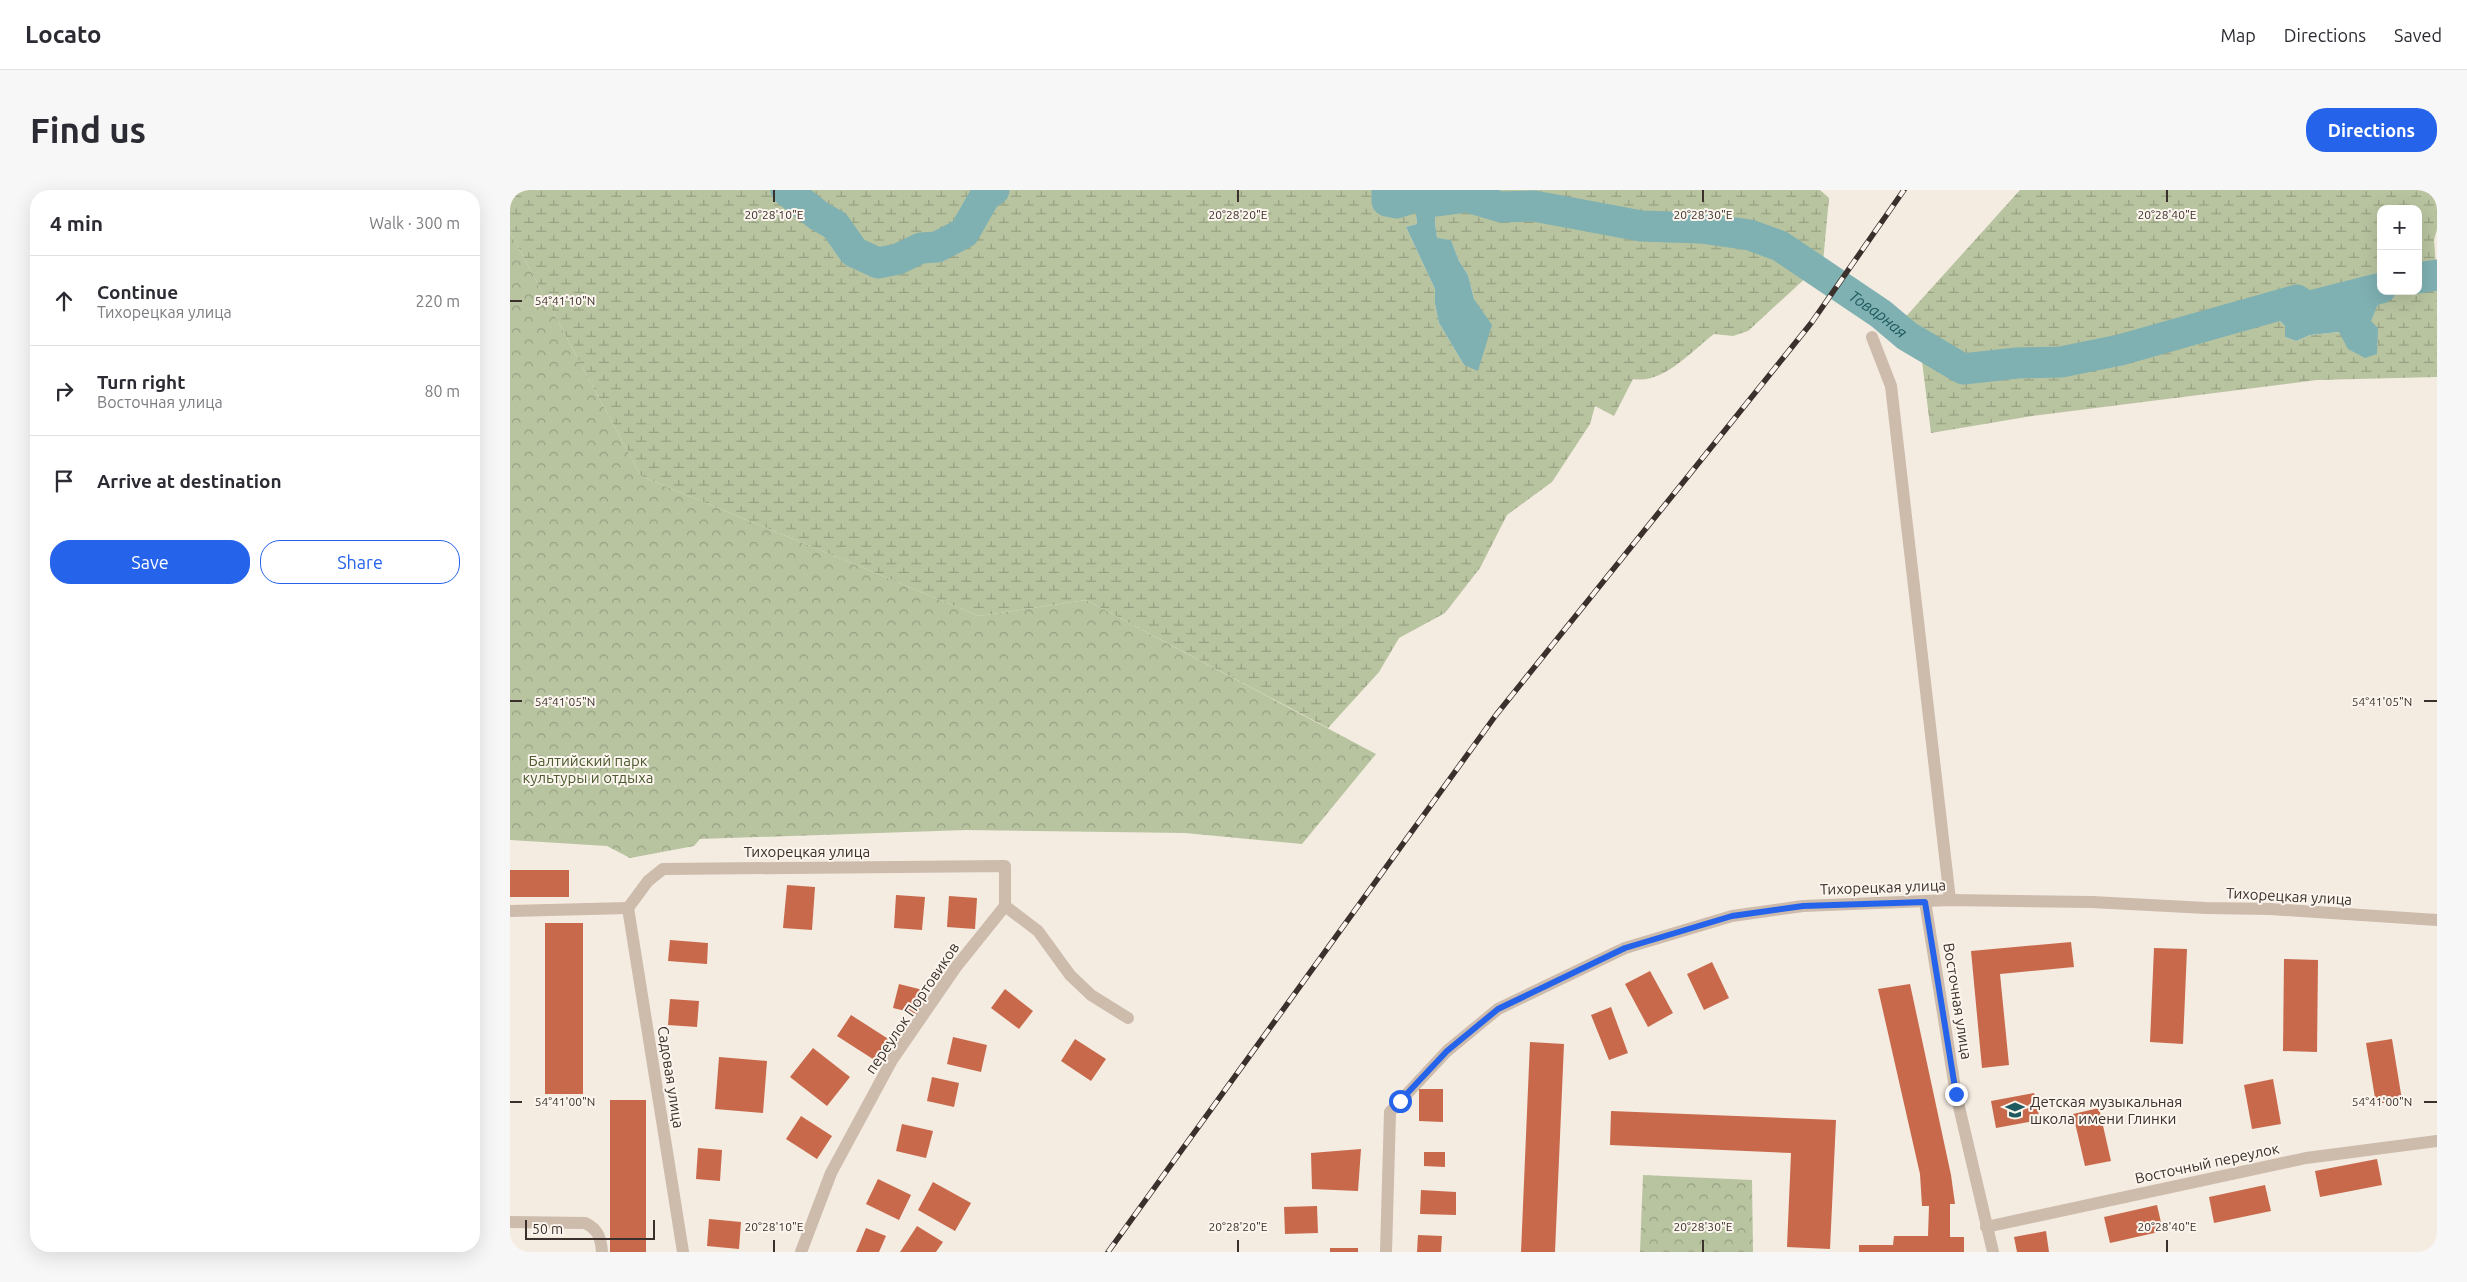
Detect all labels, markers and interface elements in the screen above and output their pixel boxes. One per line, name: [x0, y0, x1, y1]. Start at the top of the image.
text: Locato: [25, 21, 101, 48]
text: Map: [2220, 25, 2256, 45]
text: Directions: [2284, 25, 2366, 45]
text: Saved: [2394, 25, 2442, 45]
button: Directions: [2306, 108, 2437, 152]
text: Find us: [30, 110, 146, 150]
map controls: [2377, 205, 2422, 295]
button: +: [2377, 205, 2422, 250]
text: 20°28'10"E: [745, 208, 804, 221]
text: 20°28'20"E: [1209, 208, 1268, 221]
text: 20°28'30"E: [1674, 208, 1733, 221]
text: 20°28'40"E: [2138, 208, 2197, 221]
text: 4 min: [50, 211, 103, 235]
text: Walk · 300 m: [369, 214, 460, 232]
button: −: [2377, 250, 2422, 295]
text: Continue: [97, 281, 178, 303]
water label: Товарная: [1846, 286, 1911, 341]
icon: ahead: [50, 287, 78, 315]
text: 220 m: [415, 292, 460, 310]
text: 54°41'10"N: [535, 294, 595, 307]
text: Тихорецкая улица: [97, 303, 232, 321]
text: Turn right: [97, 371, 185, 393]
icon: right: [50, 377, 78, 405]
text: 80 m: [424, 382, 460, 400]
text: Восточная улица: [97, 393, 223, 411]
icon: arrive: [50, 467, 78, 495]
text: Arrive at destination: [97, 470, 282, 492]
button: Save: [50, 540, 250, 584]
button: Share: [260, 540, 460, 584]
text: 54°41'05"N: [535, 695, 595, 708]
text: 54°41'05"N: [2352, 695, 2412, 708]
park label: Балтийский парк культуры и отдыха: [523, 752, 653, 786]
street label: Тихорецкая улица: [744, 843, 870, 860]
street label: Тихорецкая улица: [1820, 876, 1946, 898]
street label: Тихорецкая улица: [2225, 884, 2353, 908]
street label: переулок Портовиков: [862, 939, 962, 1077]
street label: Восточная улица: [1940, 941, 1976, 1061]
street label: Садовая улица: [655, 1025, 687, 1129]
route end: [1945, 1083, 1968, 1106]
route start: [1389, 1090, 1412, 1113]
place label: Детская музыкальная школа имени Глинки: [2030, 1093, 2182, 1127]
text: 54°41'00"N: [535, 1095, 595, 1108]
text: 54°41'00"N: [2352, 1095, 2412, 1108]
school or university icon: Детская музыкальная школа имени Глинки: [2004, 1099, 2026, 1121]
street label: Восточный переулок: [2133, 1139, 2281, 1187]
scale bar: [525, 1217, 655, 1240]
text: 20°28'10"E: [745, 1220, 804, 1233]
text: 20°28'20"E: [1209, 1220, 1268, 1233]
text: 20°28'30"E: [1674, 1220, 1733, 1233]
text: 20°28'40"E: [2138, 1220, 2197, 1233]
text: 50 m: [532, 1221, 563, 1237]

